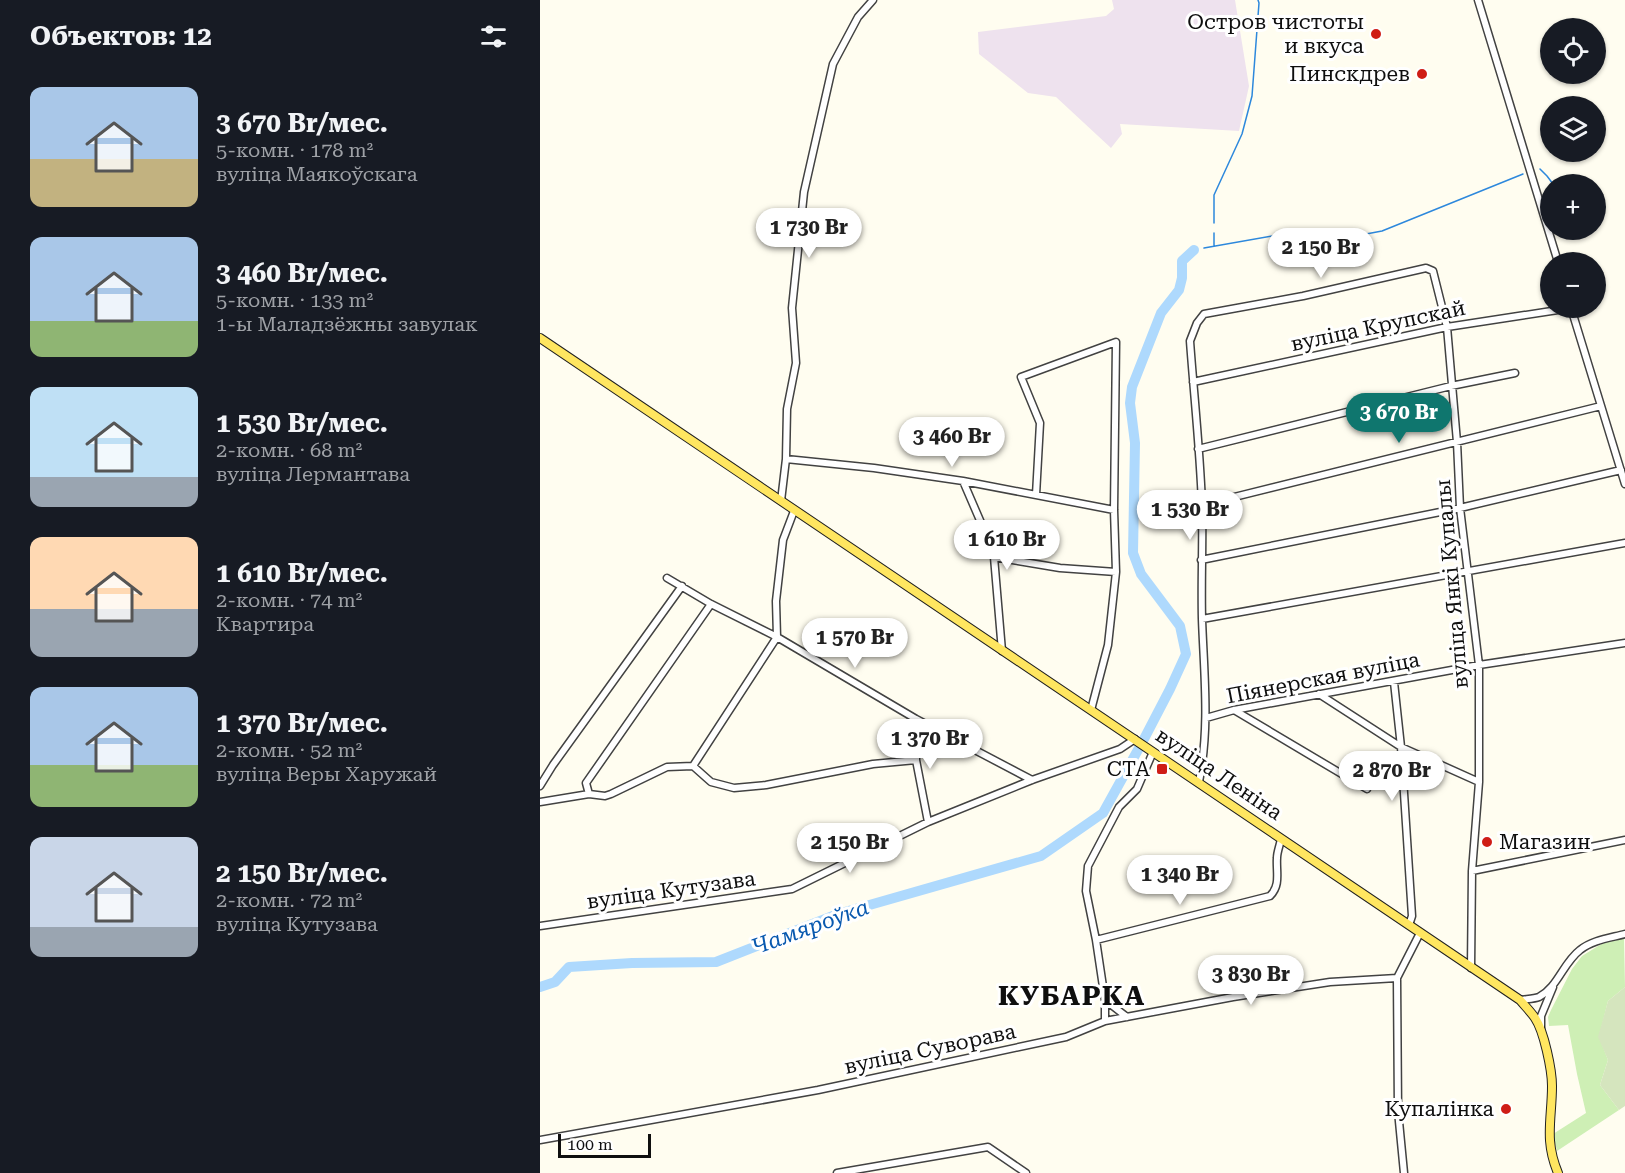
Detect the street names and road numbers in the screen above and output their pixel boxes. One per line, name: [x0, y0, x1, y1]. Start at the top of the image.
street label: вуліца Крупскай: [1289, 296, 1467, 356]
street label: вуліца Янкі Купалы: [1431, 478, 1473, 690]
street label: Піянерская вуліца: [1224, 647, 1422, 709]
street label: вуліца Леніна: [1151, 723, 1287, 825]
street label: вуліца Кутузава: [585, 866, 757, 914]
street label: вуліца Суворава: [842, 1019, 1018, 1079]

